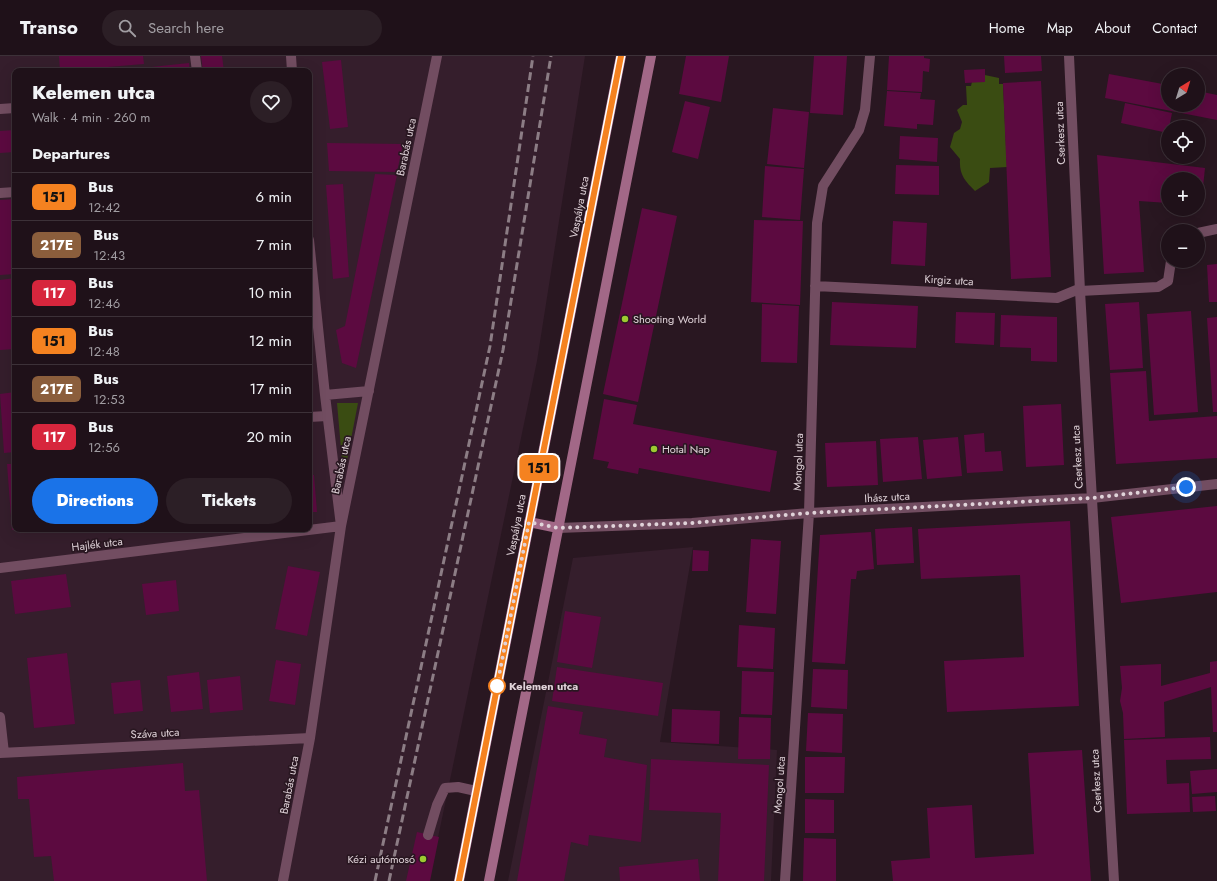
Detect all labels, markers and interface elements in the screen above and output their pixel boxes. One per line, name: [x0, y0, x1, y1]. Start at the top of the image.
search box: [102, 10, 382, 46]
text: Transo: [20, 14, 78, 41]
icon: search: [116, 17, 138, 39]
text: Search here: [148, 17, 224, 39]
text: Home: [989, 18, 1025, 38]
text: Map: [1047, 18, 1073, 38]
text: About: [1095, 18, 1130, 38]
text: Contact: [1152, 18, 1197, 38]
north arrow: [1161, 68, 1205, 112]
map controls: [1161, 68, 1205, 268]
text: Kelemen utca: [32, 79, 155, 106]
button: heart: [250, 81, 292, 123]
street label: Cserkesz utca: [1051, 101, 1069, 165]
text: Walk · 4 min · 260 m: [32, 108, 150, 127]
street label: Barabás utca: [392, 117, 420, 177]
button: locate: [1161, 120, 1205, 164]
text: Departures: [32, 143, 110, 165]
button: +: [1161, 172, 1205, 216]
street label: Vaspálya utca: [565, 175, 593, 239]
text: Bus: [88, 176, 113, 198]
text: 6 min: [255, 186, 292, 208]
text: 151: [42, 187, 66, 207]
text: 12:42: [88, 198, 120, 217]
text: Bus: [93, 224, 119, 246]
button: −: [1161, 224, 1205, 268]
text: 7 min: [256, 234, 292, 256]
text: 217E: [40, 235, 73, 255]
text: 12:43: [93, 246, 125, 265]
street label: Kirgiz utca: [924, 271, 974, 289]
text: Bus: [88, 272, 113, 294]
text: 10 min: [248, 282, 292, 304]
text: 117: [43, 283, 65, 303]
text: 12:46: [88, 294, 120, 313]
place label: Shooting World: [633, 311, 706, 327]
marker: Shooting World: [620, 314, 630, 324]
text: Bus: [88, 320, 113, 342]
text: 12 min: [249, 330, 292, 352]
text: 151: [42, 331, 66, 351]
text: 12:48: [88, 342, 120, 361]
text: Bus: [93, 368, 119, 390]
text: 17 min: [249, 378, 292, 400]
text: 217E: [40, 379, 73, 399]
text: 12:53: [93, 390, 125, 409]
text: Bus: [88, 416, 113, 438]
street label: Cserkesz utca: [1067, 425, 1087, 489]
text: 20 min: [246, 426, 292, 448]
text: 117: [43, 427, 65, 447]
street label: Mongol utca: [789, 433, 807, 491]
street label: Barabás utca: [327, 435, 355, 495]
text: 12:56: [88, 438, 120, 457]
place label: Hotal Nap: [662, 441, 710, 457]
marker: Hotal Nap: [649, 444, 659, 454]
line badge: 151: [516, 455, 562, 481]
text: 151: [527, 458, 551, 478]
your location: [1176, 477, 1196, 497]
button: Directions: [32, 478, 158, 524]
button: Tickets: [166, 478, 292, 524]
street label: Ihász utca: [864, 488, 910, 506]
street label: Vaspálya utca: [502, 493, 530, 557]
street label: Hajlék utca: [71, 533, 123, 555]
marker: Kelemen utca: [488, 677, 506, 695]
place label: Kelemen utca: [509, 678, 578, 694]
street label: Száva utca: [130, 724, 180, 742]
street label: Cserkesz utca: [1086, 749, 1106, 813]
street label: Barabás utca: [276, 755, 302, 815]
street label: Mongol utca: [769, 756, 789, 814]
place label: Kézi autómosó: [347, 851, 415, 867]
marker: Kézi autómosó: [418, 854, 428, 864]

